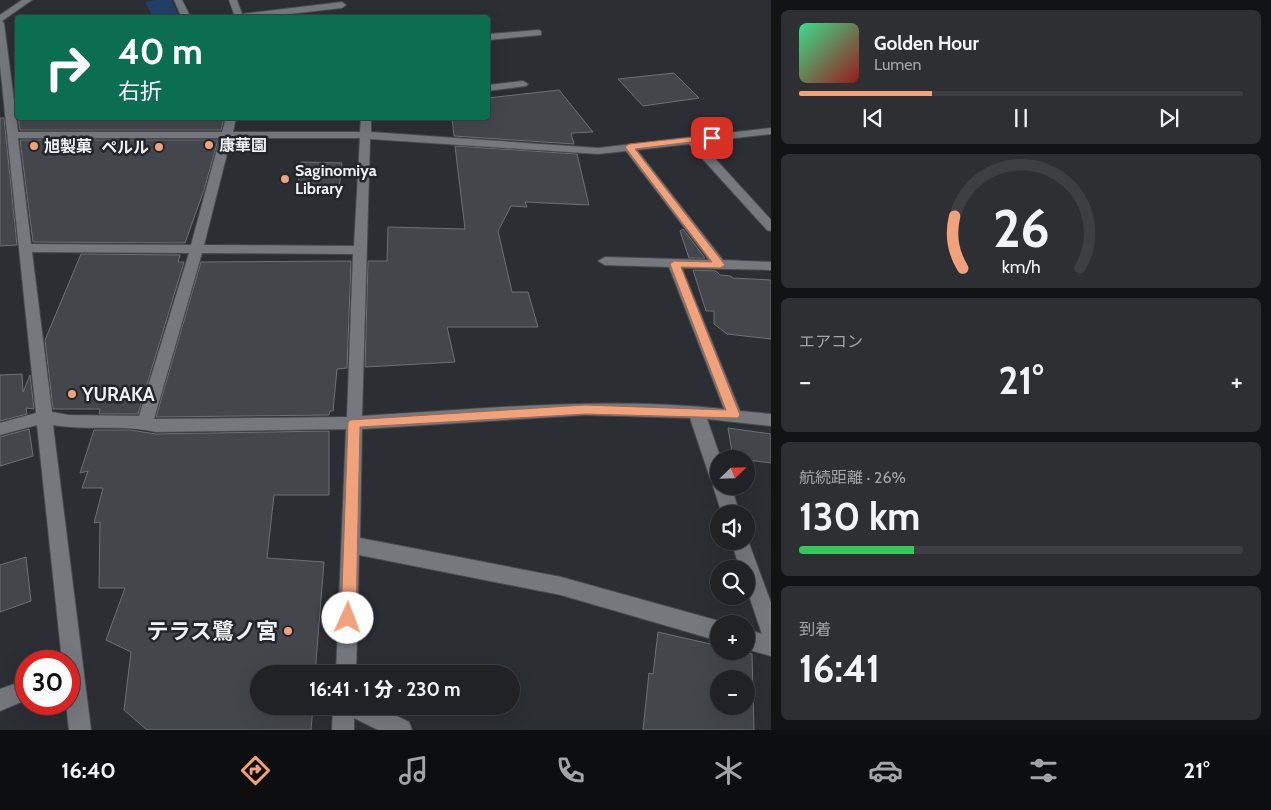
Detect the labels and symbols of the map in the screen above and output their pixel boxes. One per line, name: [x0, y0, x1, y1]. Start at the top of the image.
pin: [691, 117, 733, 159]
place label: 康華園: [219, 136, 267, 155]
place label: 旭製菓: [44, 137, 92, 156]
place label: ペルル: [101, 138, 149, 157]
marker: 康華園: [203, 139, 215, 151]
marker: 旭製菓: [28, 140, 40, 152]
marker: ペルル: [153, 141, 165, 153]
place label: Saginomiya Library: [295, 161, 377, 198]
marker: Saginomiya Library: [279, 173, 291, 185]
place label: YURAKA: [81, 383, 155, 406]
marker: YURAKA: [66, 388, 78, 400]
north arrow: [710, 450, 755, 495]
position arrow: [321, 591, 373, 643]
place label: テラス鷺ノ宮: [146, 618, 278, 645]
marker: テラス鷺ノ宮: [282, 625, 294, 637]
speed limit sign: 30: [15, 650, 80, 715]

